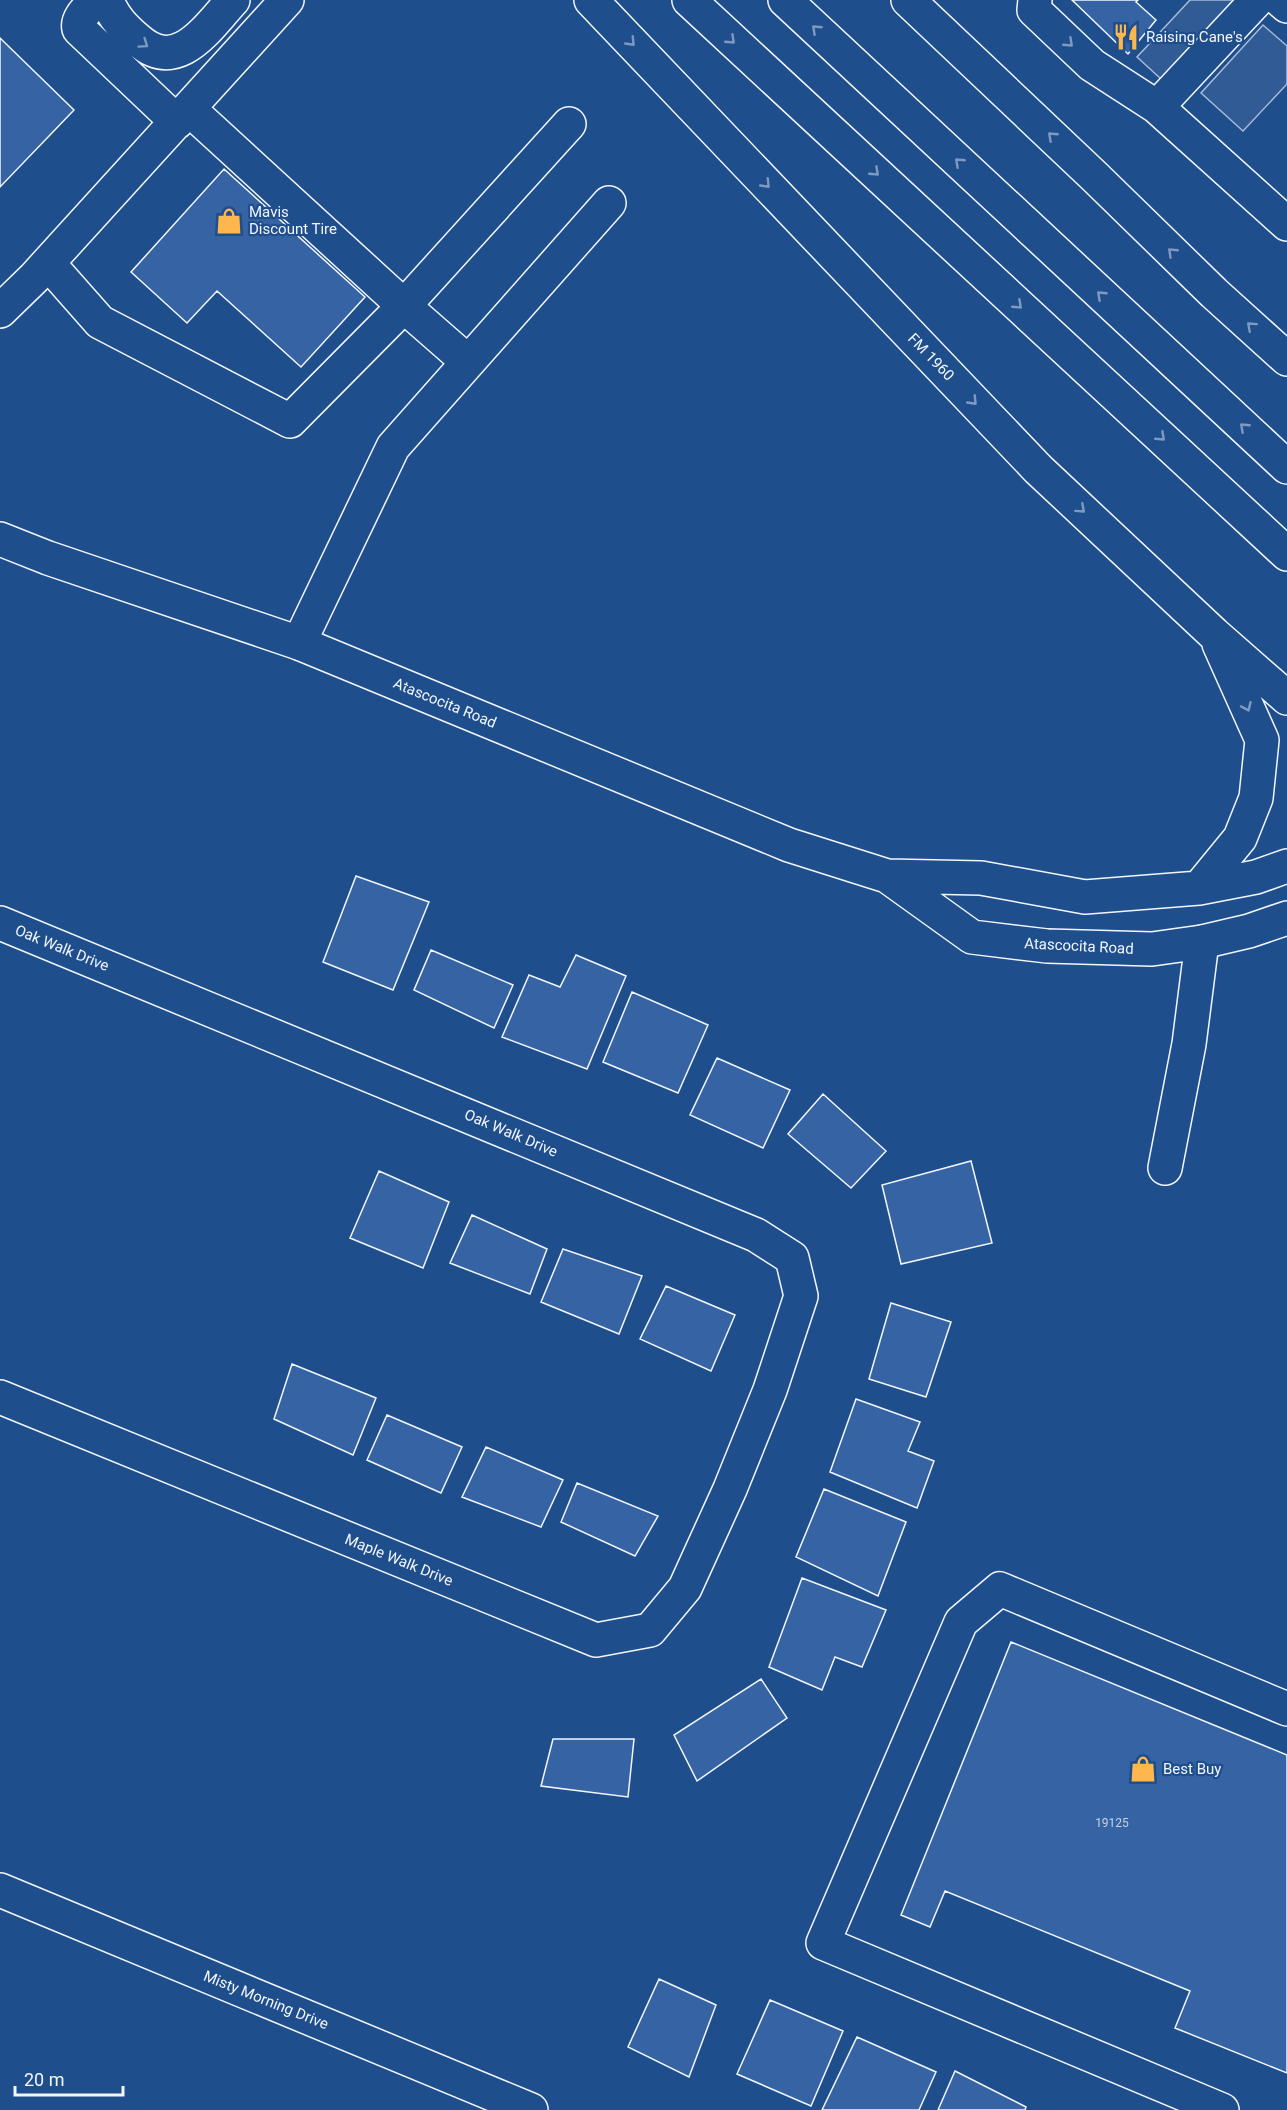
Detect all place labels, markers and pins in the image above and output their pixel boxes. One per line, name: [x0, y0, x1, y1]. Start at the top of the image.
restaurant icon: Raising Cane's: [1111, 22, 1141, 52]
place label: Raising Cane's: [1146, 28, 1243, 46]
place label: Mavis Discount Tire: [249, 203, 337, 238]
shop icon: Mavis Discount Tire: [214, 206, 244, 236]
shop icon: Best Buy: [1128, 1754, 1158, 1784]
place label: Best Buy: [1163, 1760, 1221, 1778]

